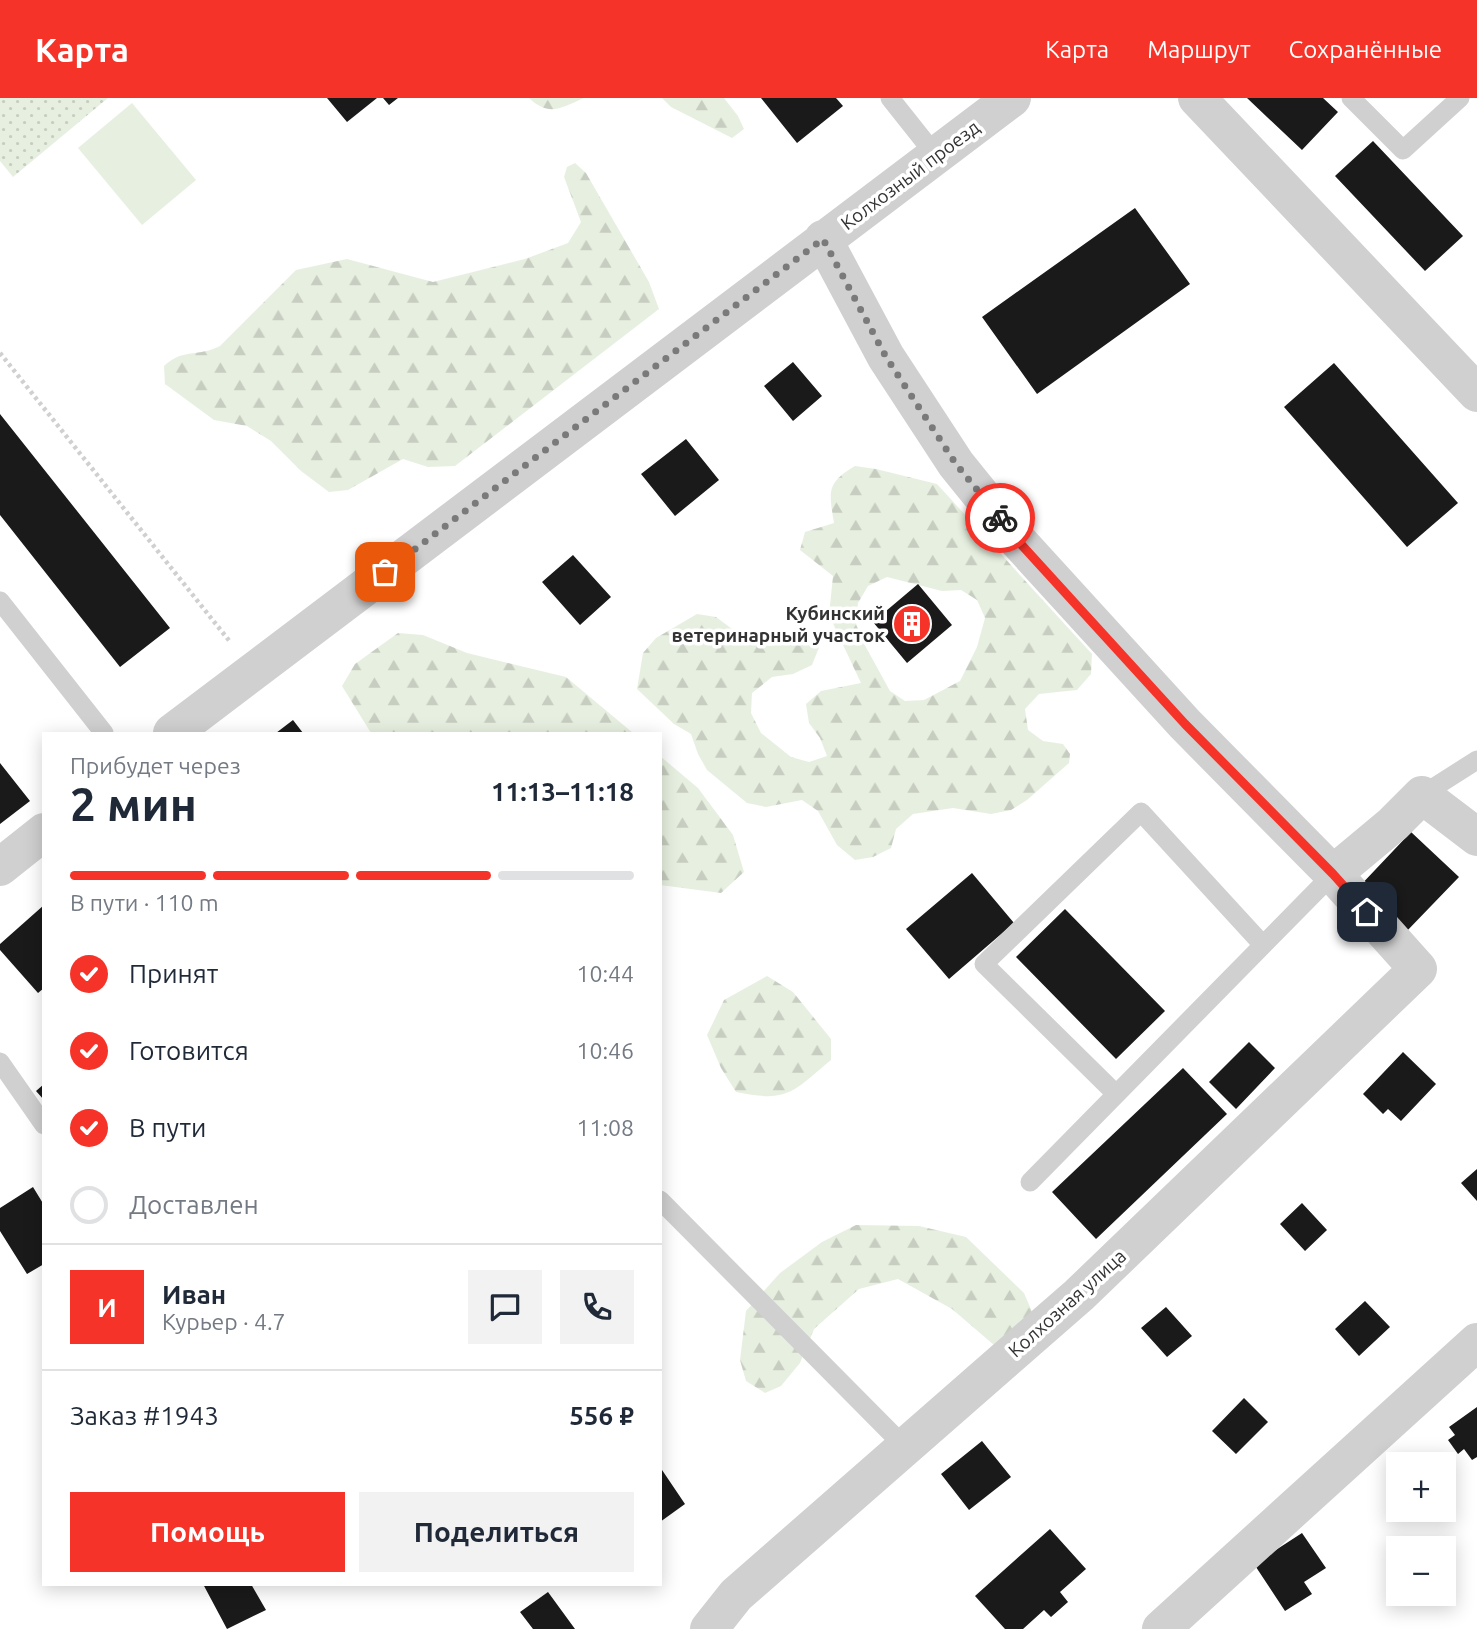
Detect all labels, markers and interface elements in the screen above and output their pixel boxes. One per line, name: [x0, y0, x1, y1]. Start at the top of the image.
text: Карта: [35, 31, 129, 68]
text: Карта: [1045, 36, 1109, 63]
text: Маршрут: [1147, 36, 1251, 63]
text: Сохранённые: [1289, 36, 1442, 63]
street label: Колхозный проезд: [836, 116, 984, 234]
courier: [965, 483, 1035, 553]
icon: bike: [981, 499, 1019, 537]
pin: [355, 542, 415, 602]
icon: bag: [366, 553, 404, 591]
place label: Кубинский ветеринарный участок: [672, 602, 885, 646]
building icon: Кубинский ветеринарный участок: [891, 603, 933, 645]
text: Прибудет через: [70, 753, 241, 778]
text: 11:13–11:18: [491, 777, 634, 806]
text: 2 мин: [70, 778, 197, 830]
pin: [1337, 882, 1397, 942]
text: В пути · 110 m: [70, 890, 219, 915]
icon: home: [1348, 893, 1386, 931]
icon: check: [70, 955, 108, 993]
text: Принят: [129, 959, 218, 988]
text: 10:44: [576, 961, 634, 986]
icon: check: [70, 1032, 108, 1070]
text: Готовится: [129, 1036, 249, 1065]
text: 10:46: [576, 1038, 634, 1063]
icon: check: [70, 1109, 108, 1147]
text: В пути: [129, 1113, 206, 1142]
text: 11:08: [576, 1115, 634, 1140]
text: Доставлен: [129, 1190, 259, 1219]
street label: Колхозная улица: [1004, 1244, 1130, 1362]
button: chat: [468, 1270, 542, 1344]
button: phone: [560, 1270, 634, 1344]
text: Иван: [162, 1280, 226, 1309]
text: И: [97, 1293, 117, 1322]
text: Курьер · 4.7: [162, 1309, 286, 1334]
text: Заказ #1943: [70, 1401, 219, 1430]
text: 556 ₽: [569, 1401, 634, 1430]
map controls: [1386, 1452, 1456, 1606]
button: +: [1386, 1452, 1456, 1522]
button: Помощь: [70, 1492, 345, 1572]
button: Поделиться: [359, 1492, 634, 1572]
button: −: [1386, 1536, 1456, 1606]

